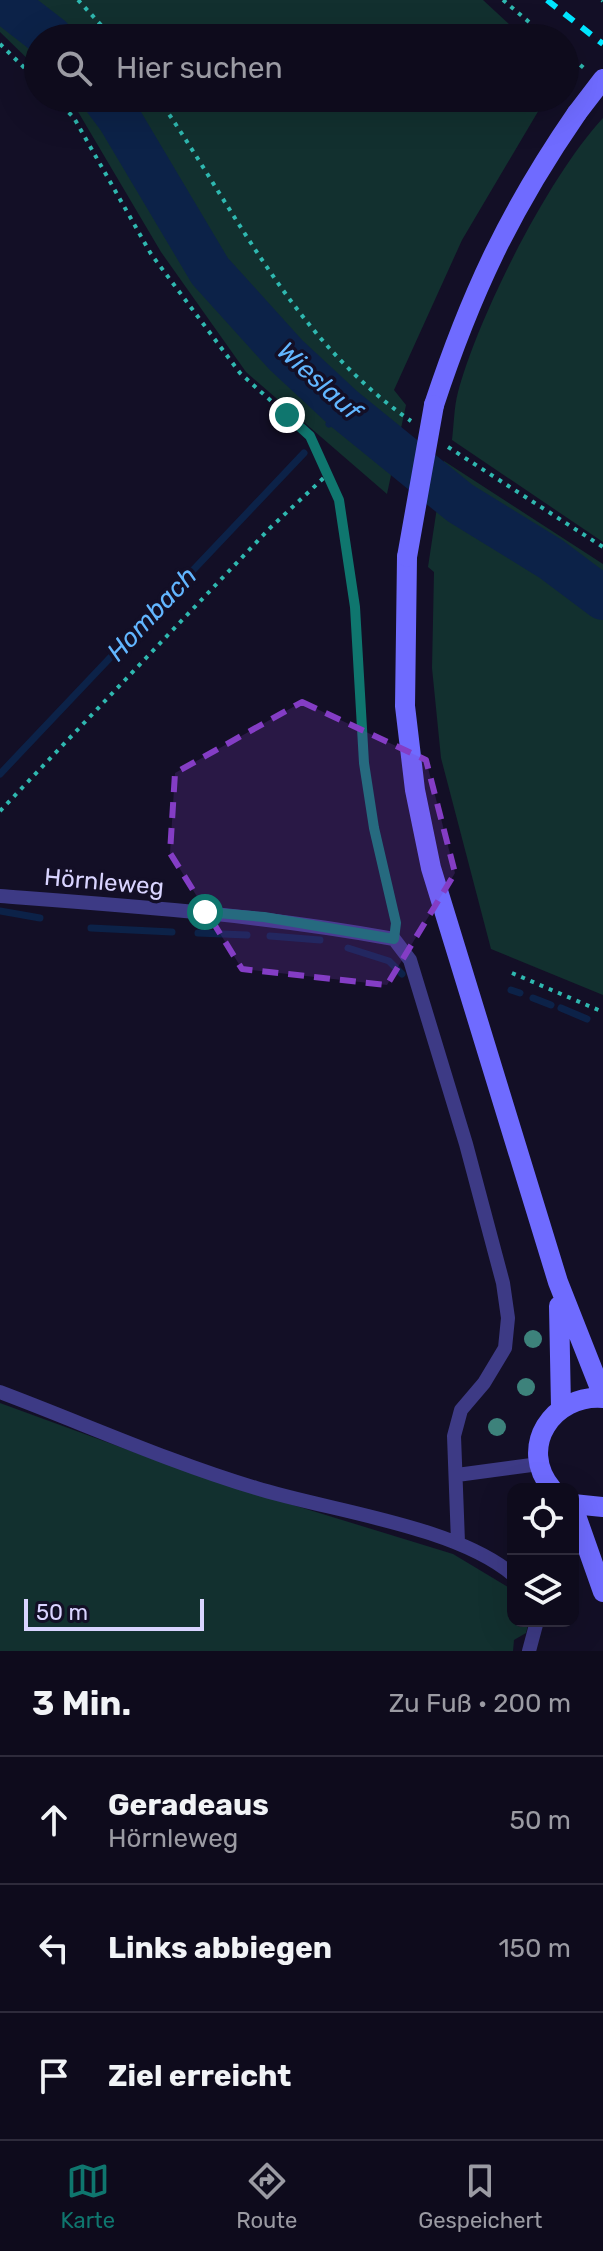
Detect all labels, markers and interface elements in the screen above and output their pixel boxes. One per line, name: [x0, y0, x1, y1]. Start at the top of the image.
search box: [24, 24, 579, 112]
icon: search: [52, 46, 96, 90]
text: Hier suchen: [116, 50, 283, 86]
water label: Wieslauf: [271, 335, 369, 429]
route end: [269, 397, 305, 433]
water label: Hombach: [101, 560, 203, 668]
street label: Hörnleweg: [43, 863, 165, 901]
route start: [187, 894, 223, 930]
map controls: [507, 1483, 579, 1627]
button: locate: [507, 1483, 579, 1555]
button: layers: [507, 1555, 579, 1627]
scale bar: [24, 1595, 204, 1631]
text: 50 m: [36, 1599, 88, 1626]
text: 3 Min.: [32, 1683, 131, 1724]
text: Zu Fuß · 200 m: [389, 1688, 571, 1719]
text: Geradeaus: [108, 1787, 269, 1823]
icon: ahead: [32, 1798, 76, 1842]
text: 50 m: [510, 1805, 571, 1836]
text: Hörnleweg: [108, 1823, 238, 1854]
icon: left: [32, 1926, 76, 1970]
text: Links abbiegen: [108, 1930, 332, 1966]
text: 150 m: [498, 1933, 571, 1964]
icon: arrive: [32, 2054, 76, 2098]
text: Ziel erreicht: [108, 2058, 291, 2094]
tab: Karte: [61, 2159, 115, 2234]
tab: Route: [236, 2159, 297, 2234]
tab: Gespeichert: [418, 2159, 542, 2234]

